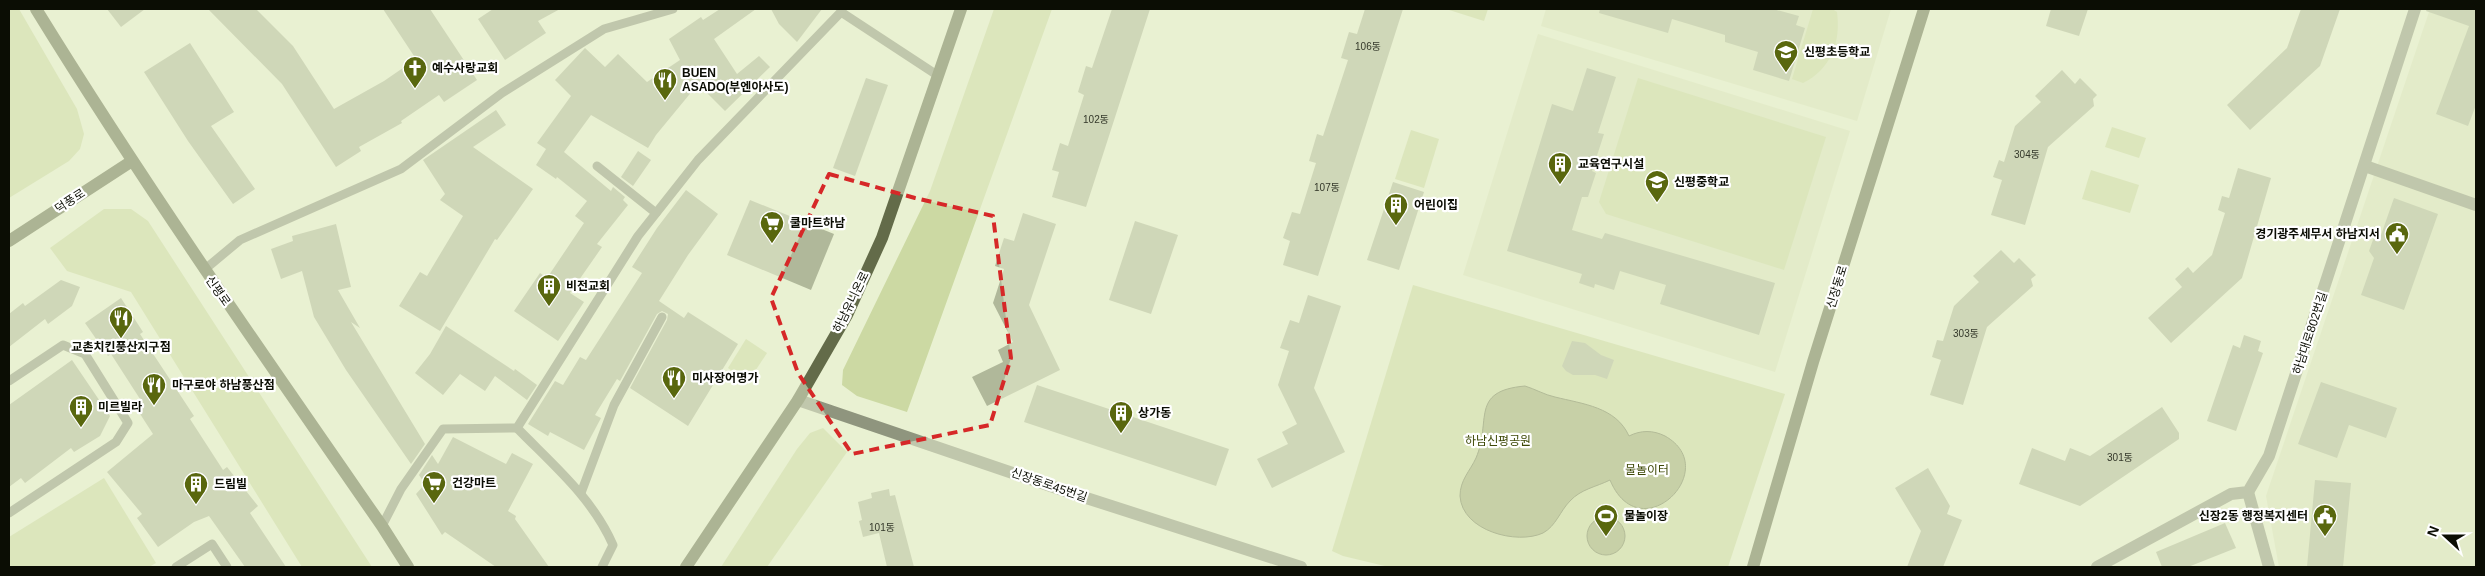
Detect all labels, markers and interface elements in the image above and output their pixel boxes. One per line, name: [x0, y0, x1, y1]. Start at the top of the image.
school or university icon: 신평초등학교: [1773, 39, 1799, 73]
house number: 106동: [1355, 41, 1381, 52]
place label: 신평초등학교: [1804, 45, 1870, 59]
church icon: 예수사랑교회: [402, 55, 428, 89]
place label: 예수사랑교회: [432, 61, 498, 75]
place label: BUEN ASADO(부엔아사도): [682, 66, 789, 94]
restaurant icon: BUEN ASADO(부엔아사도): [652, 67, 678, 101]
house number: 102동: [1083, 114, 1109, 125]
house number: 304동: [2014, 149, 2040, 160]
building icon: 교육연구시설: [1547, 151, 1573, 185]
place label: 교육연구시설: [1578, 157, 1644, 171]
school or university icon: 신평중학교: [1644, 169, 1670, 203]
place label: 신평중학교: [1674, 175, 1729, 189]
house number: 107동: [1314, 182, 1340, 193]
street label: 덕풍로: [52, 186, 88, 216]
building icon: 어린이집: [1383, 192, 1409, 226]
place label: 어린이집: [1414, 198, 1458, 212]
supermarket icon: 쿨마트하남: [759, 210, 785, 244]
place label: 쿨마트하남: [790, 216, 845, 230]
public building icon: 경기광주세무서 하남지서: [2384, 221, 2410, 255]
place label: 경기광주세무서 하남지서: [2255, 227, 2380, 241]
street label: 신장동로: [1824, 264, 1850, 310]
street label: 하남유니온로: [830, 269, 872, 335]
street label: 신평로: [203, 273, 233, 309]
building icon: 비전교회: [536, 273, 562, 307]
place label: 비전교회: [566, 279, 610, 293]
street label: 하남대로802번길: [2290, 290, 2330, 376]
restaurant icon: 교촌치킨풍산지구점: [108, 305, 134, 339]
house number: 303동: [1953, 328, 1979, 339]
place label: 교촌치킨풍산지구점: [71, 340, 171, 354]
restaurant icon: 미사장어명가: [661, 365, 687, 399]
place label: 미사장어명가: [692, 371, 758, 385]
restaurant icon: 마구로야 하남풍산점: [141, 372, 167, 406]
place label: 마구로야 하남풍산점: [172, 378, 275, 392]
building icon: 미르빌라: [68, 394, 94, 428]
place label: 미르빌라: [98, 400, 142, 414]
building icon: 상가동: [1108, 400, 1134, 434]
place label: 상가동: [1138, 406, 1171, 420]
park label: 하남신평공원: [1465, 434, 1531, 448]
house number: 301동: [2107, 452, 2133, 463]
park label: 물놀이터: [1625, 463, 1669, 477]
street label: 신장동로45번길: [1009, 465, 1089, 505]
supermarket icon: 건강마트: [421, 470, 447, 504]
building icon: 드림빌: [183, 471, 209, 505]
place label: 건강마트: [452, 476, 496, 490]
place label: 드림빌: [214, 477, 247, 491]
sports icon: 물놀이장: [1593, 503, 1619, 537]
public building icon: 신장2동 행정복지센터: [2312, 503, 2338, 537]
place label: 물놀이장: [1624, 509, 1668, 523]
place label: 신장2동 행정복지센터: [2199, 509, 2308, 523]
north arrow: [2420, 511, 2470, 561]
house number: 101동: [869, 522, 895, 533]
text: N: [2424, 524, 2442, 539]

